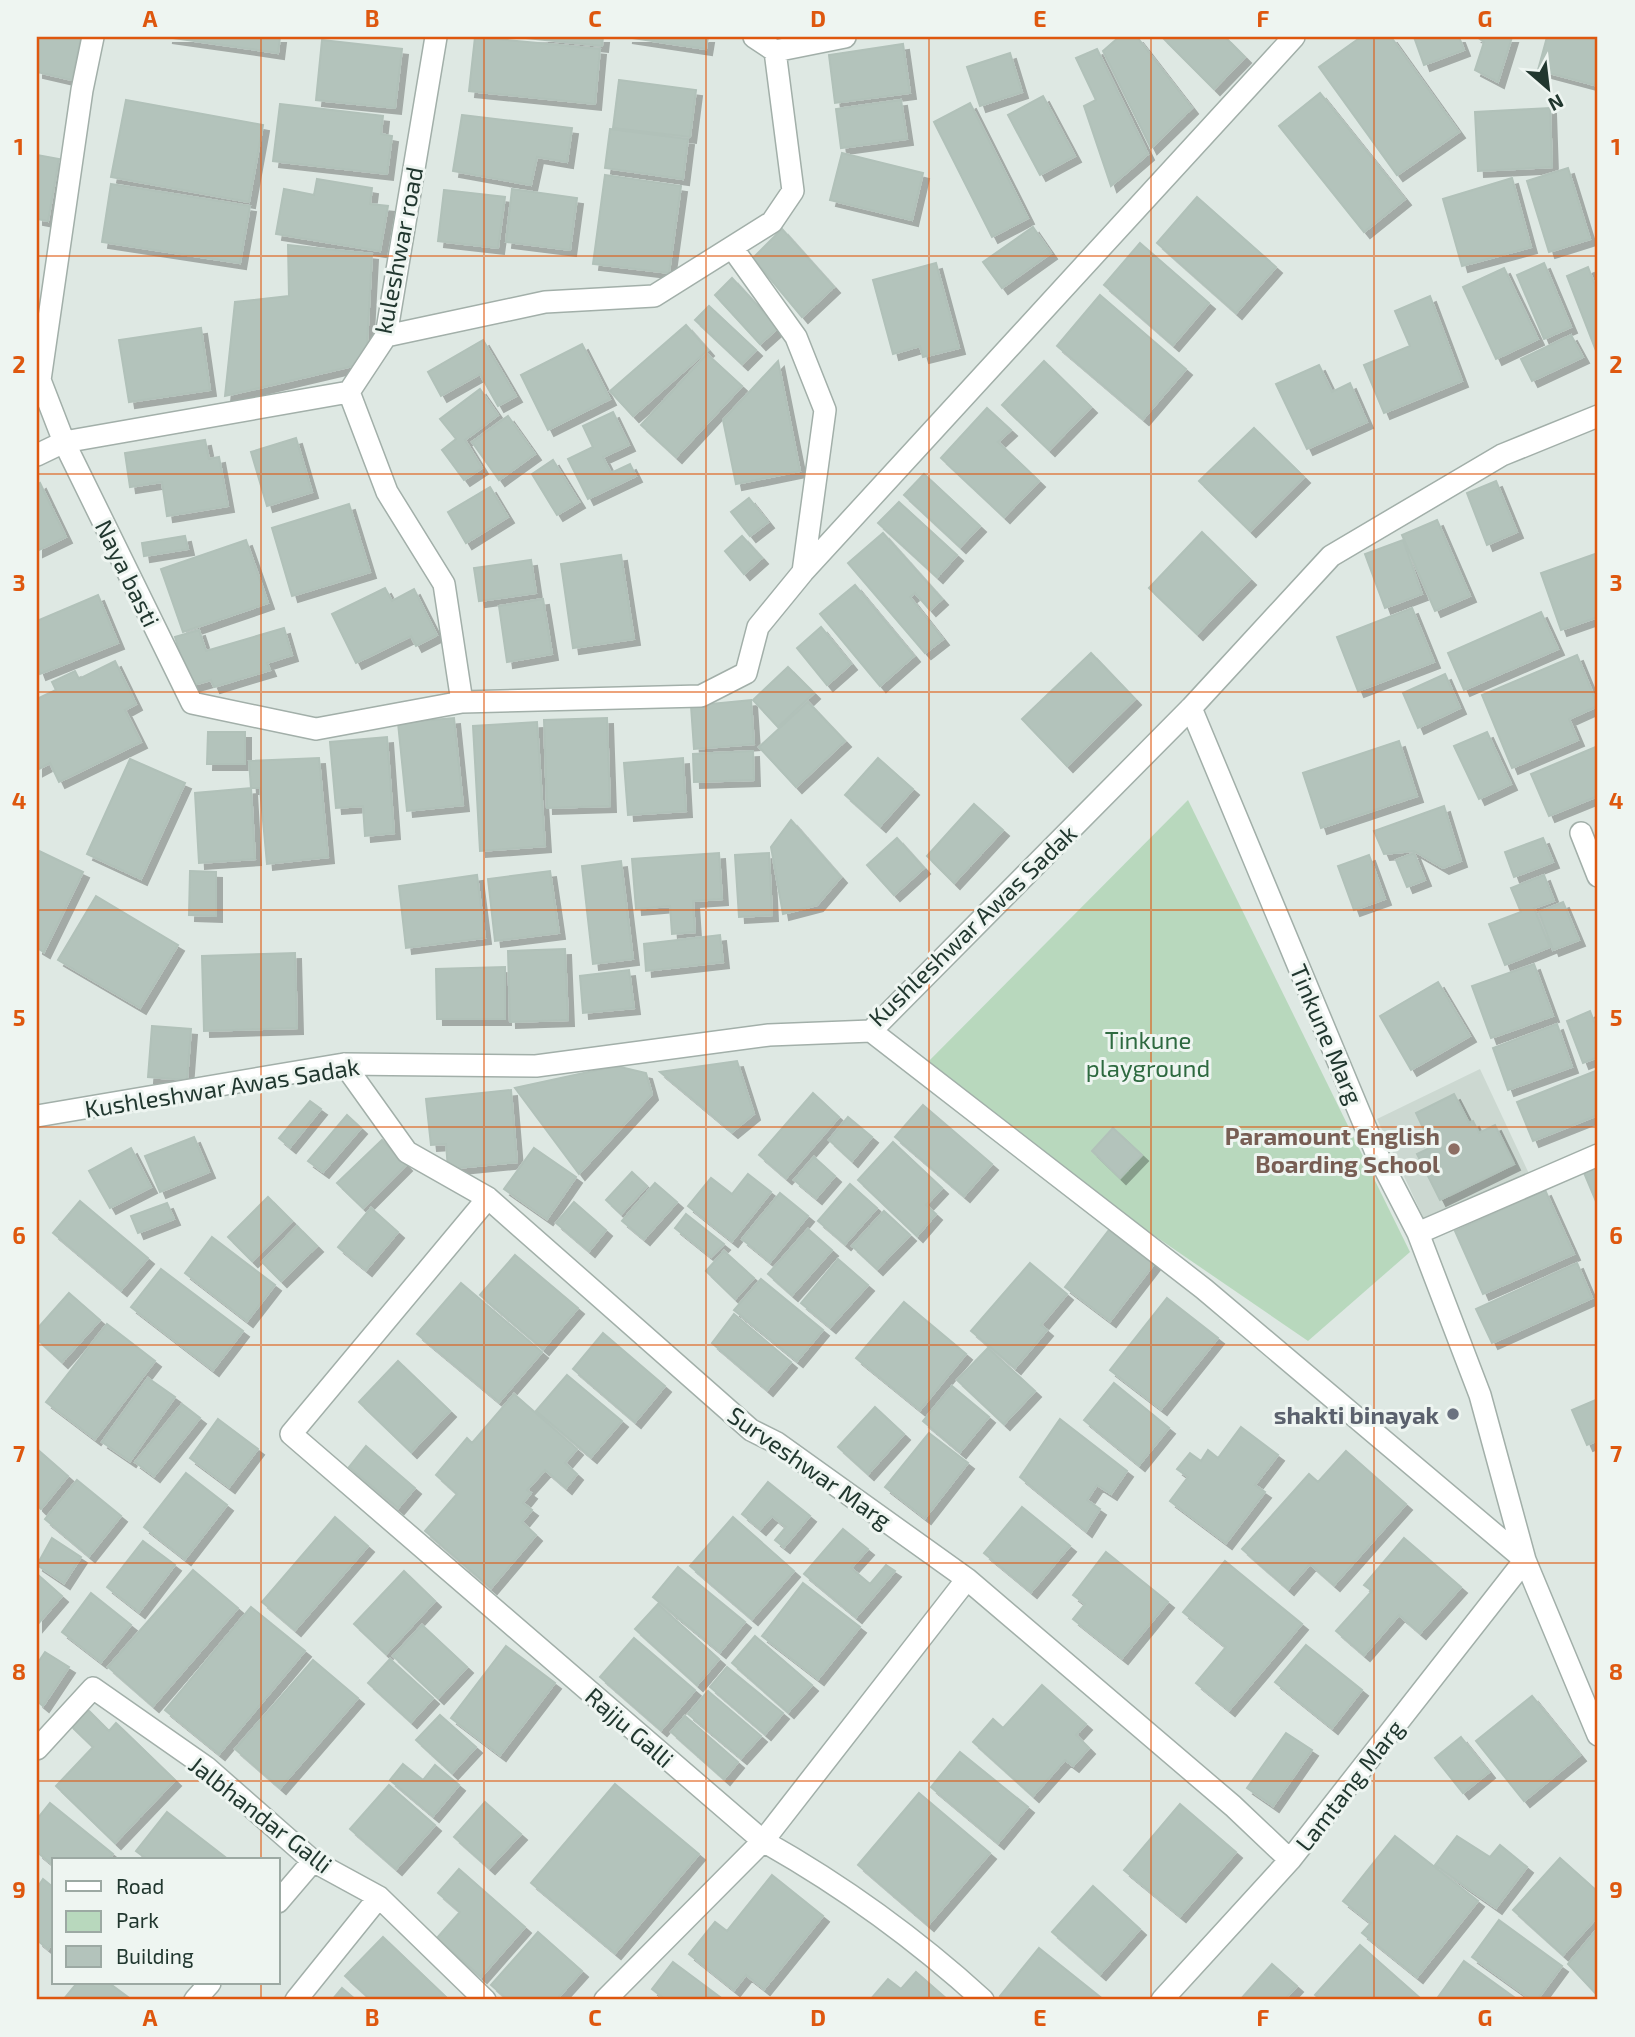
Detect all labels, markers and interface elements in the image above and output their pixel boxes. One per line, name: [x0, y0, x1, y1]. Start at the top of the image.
text: A: [142, 4, 158, 32]
text: B: [365, 4, 379, 32]
text: C: [588, 4, 602, 32]
text: D: [810, 4, 826, 32]
text: E: [1033, 4, 1047, 32]
text: F: [1257, 4, 1270, 32]
text: G: [1478, 4, 1492, 32]
north arrow: [1512, 52, 1582, 122]
text: N: [1545, 90, 1568, 117]
text: 1: [14, 132, 24, 160]
text: 1: [1611, 132, 1621, 160]
street label: kuleshwar road: [368, 164, 428, 336]
text: 2: [12, 350, 26, 378]
text: 2: [1609, 350, 1623, 378]
street label: Naya basti: [90, 515, 166, 631]
text: 3: [12, 568, 26, 596]
text: 3: [1609, 568, 1623, 596]
text: 4: [12, 786, 26, 814]
text: 4: [1609, 786, 1623, 814]
street label: Kushleshwar Awas Sadak: [862, 818, 1082, 1032]
street label: Tinkune Marg: [1285, 960, 1369, 1108]
text: 5: [13, 1003, 25, 1031]
text: 5: [1610, 1003, 1622, 1031]
park label: Tinkune playground: [1086, 1025, 1210, 1082]
street label: Kushleshwar Awas Sadak: [83, 1051, 361, 1123]
place label: Paramount English Boarding School: [1225, 1121, 1440, 1178]
marker: Paramount English Boarding School: [1446, 1141, 1462, 1157]
text: 6: [12, 1221, 26, 1249]
text: 6: [1609, 1221, 1623, 1249]
street label: Surveshwar Marg: [723, 1400, 897, 1534]
place label: shakti binayak: [1274, 1400, 1440, 1429]
marker: shakti binayak: [1445, 1406, 1461, 1422]
text: 7: [13, 1439, 25, 1467]
text: 7: [1610, 1439, 1622, 1467]
text: 8: [12, 1657, 26, 1685]
text: 8: [1609, 1657, 1623, 1685]
street label: Rajju Galli: [580, 1681, 680, 1773]
street label: Lamtang Marg: [1289, 1714, 1409, 1856]
street label: Jalbhandar Galli: [184, 1749, 338, 1879]
legend: [52, 1858, 280, 1984]
text: Road: [116, 1873, 164, 1898]
text: 9: [12, 1875, 26, 1903]
text: 9: [1609, 1875, 1623, 1903]
text: Park: [116, 1907, 159, 1932]
text: Building: [116, 1943, 194, 1968]
text: A: [142, 2003, 158, 2031]
text: B: [365, 2003, 379, 2031]
text: C: [588, 2003, 602, 2031]
text: D: [810, 2003, 826, 2031]
text: E: [1033, 2003, 1047, 2031]
text: F: [1257, 2003, 1270, 2031]
text: G: [1478, 2003, 1492, 2031]

